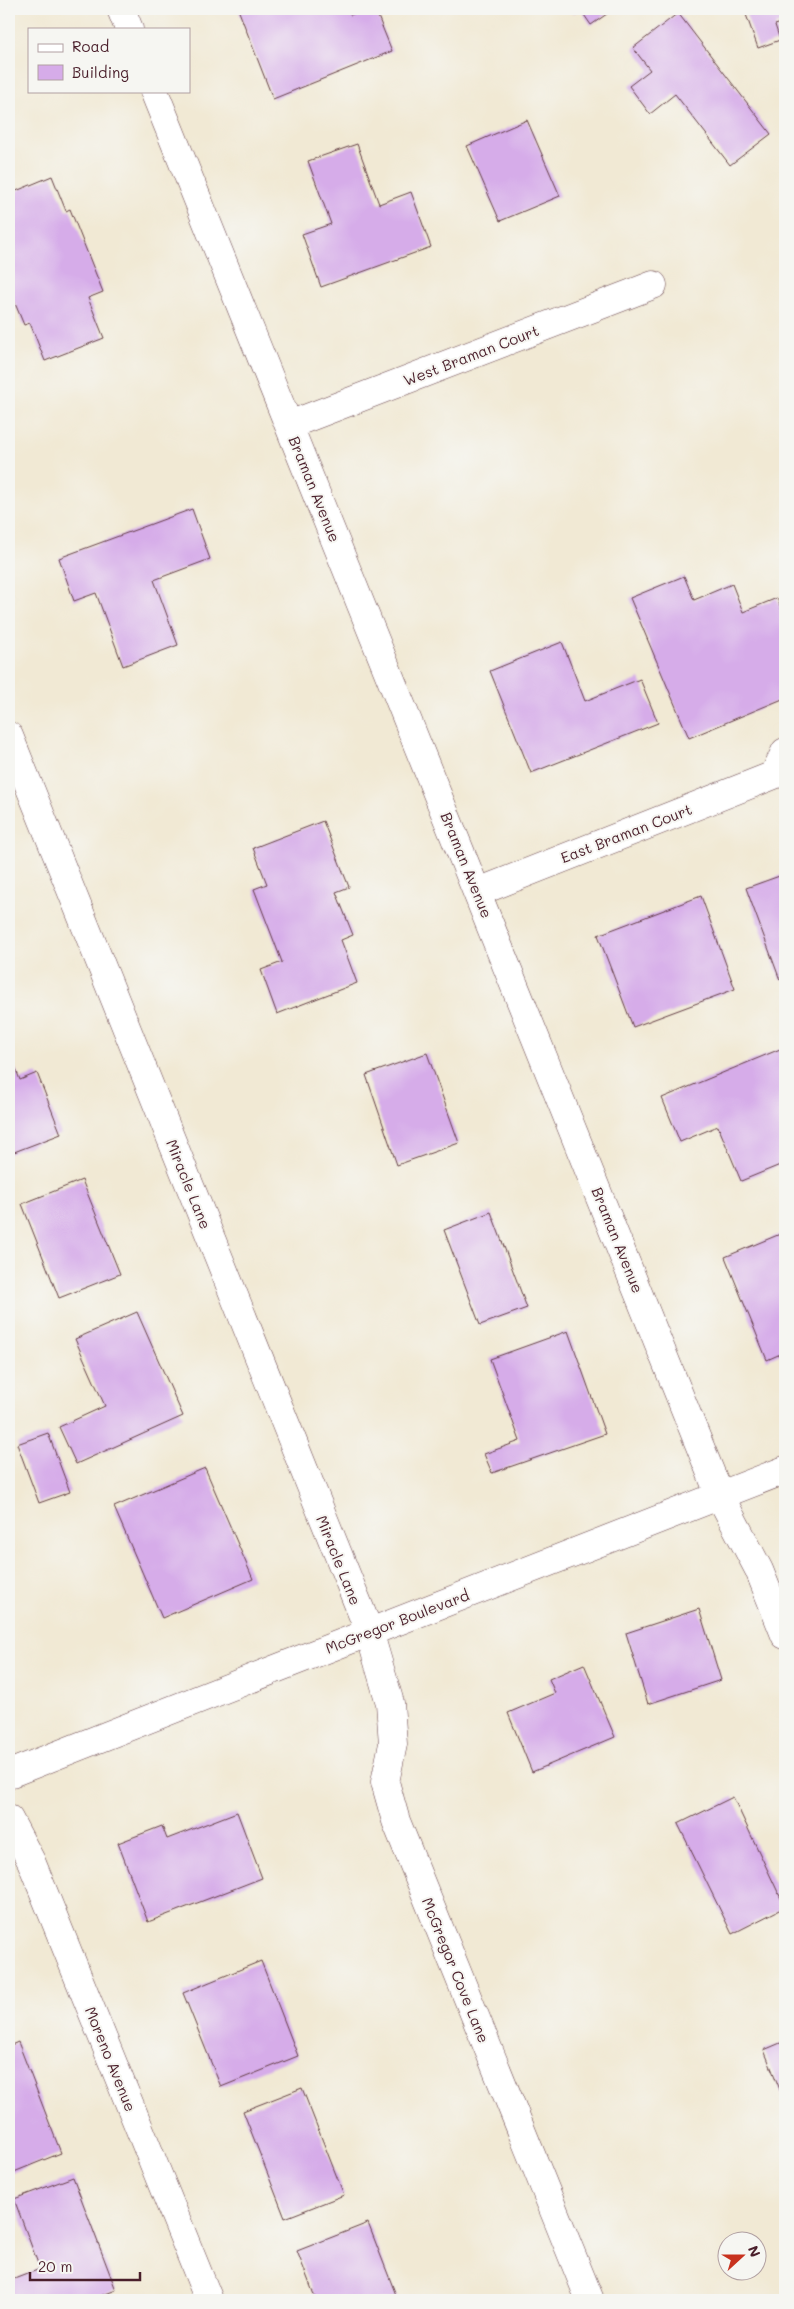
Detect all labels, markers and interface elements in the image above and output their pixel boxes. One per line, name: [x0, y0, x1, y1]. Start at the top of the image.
legend: [28, 28, 190, 92]
text: Road: [72, 36, 109, 56]
text: Building: [72, 62, 129, 82]
street label: West Braman Court: [400, 320, 542, 390]
street label: Braman Avenue: [285, 433, 345, 545]
street label: East Braman Court: [557, 799, 695, 867]
street label: Braman Avenue: [437, 809, 497, 921]
street label: Miracle Lane: [162, 1136, 216, 1232]
street label: Braman Avenue: [588, 1184, 648, 1296]
street label: Miracle Lane: [312, 1512, 366, 1608]
street label: McGregor Boulevard: [322, 1584, 472, 1658]
street label: McGregor Cove Lane: [418, 1894, 494, 2046]
street label: Moreno Avenue: [81, 2004, 141, 2114]
north arrow: [716, 2232, 766, 2282]
text: N: [744, 2243, 765, 2260]
scale bar: [30, 2249, 140, 2281]
text: 20 m: [38, 2256, 72, 2276]

